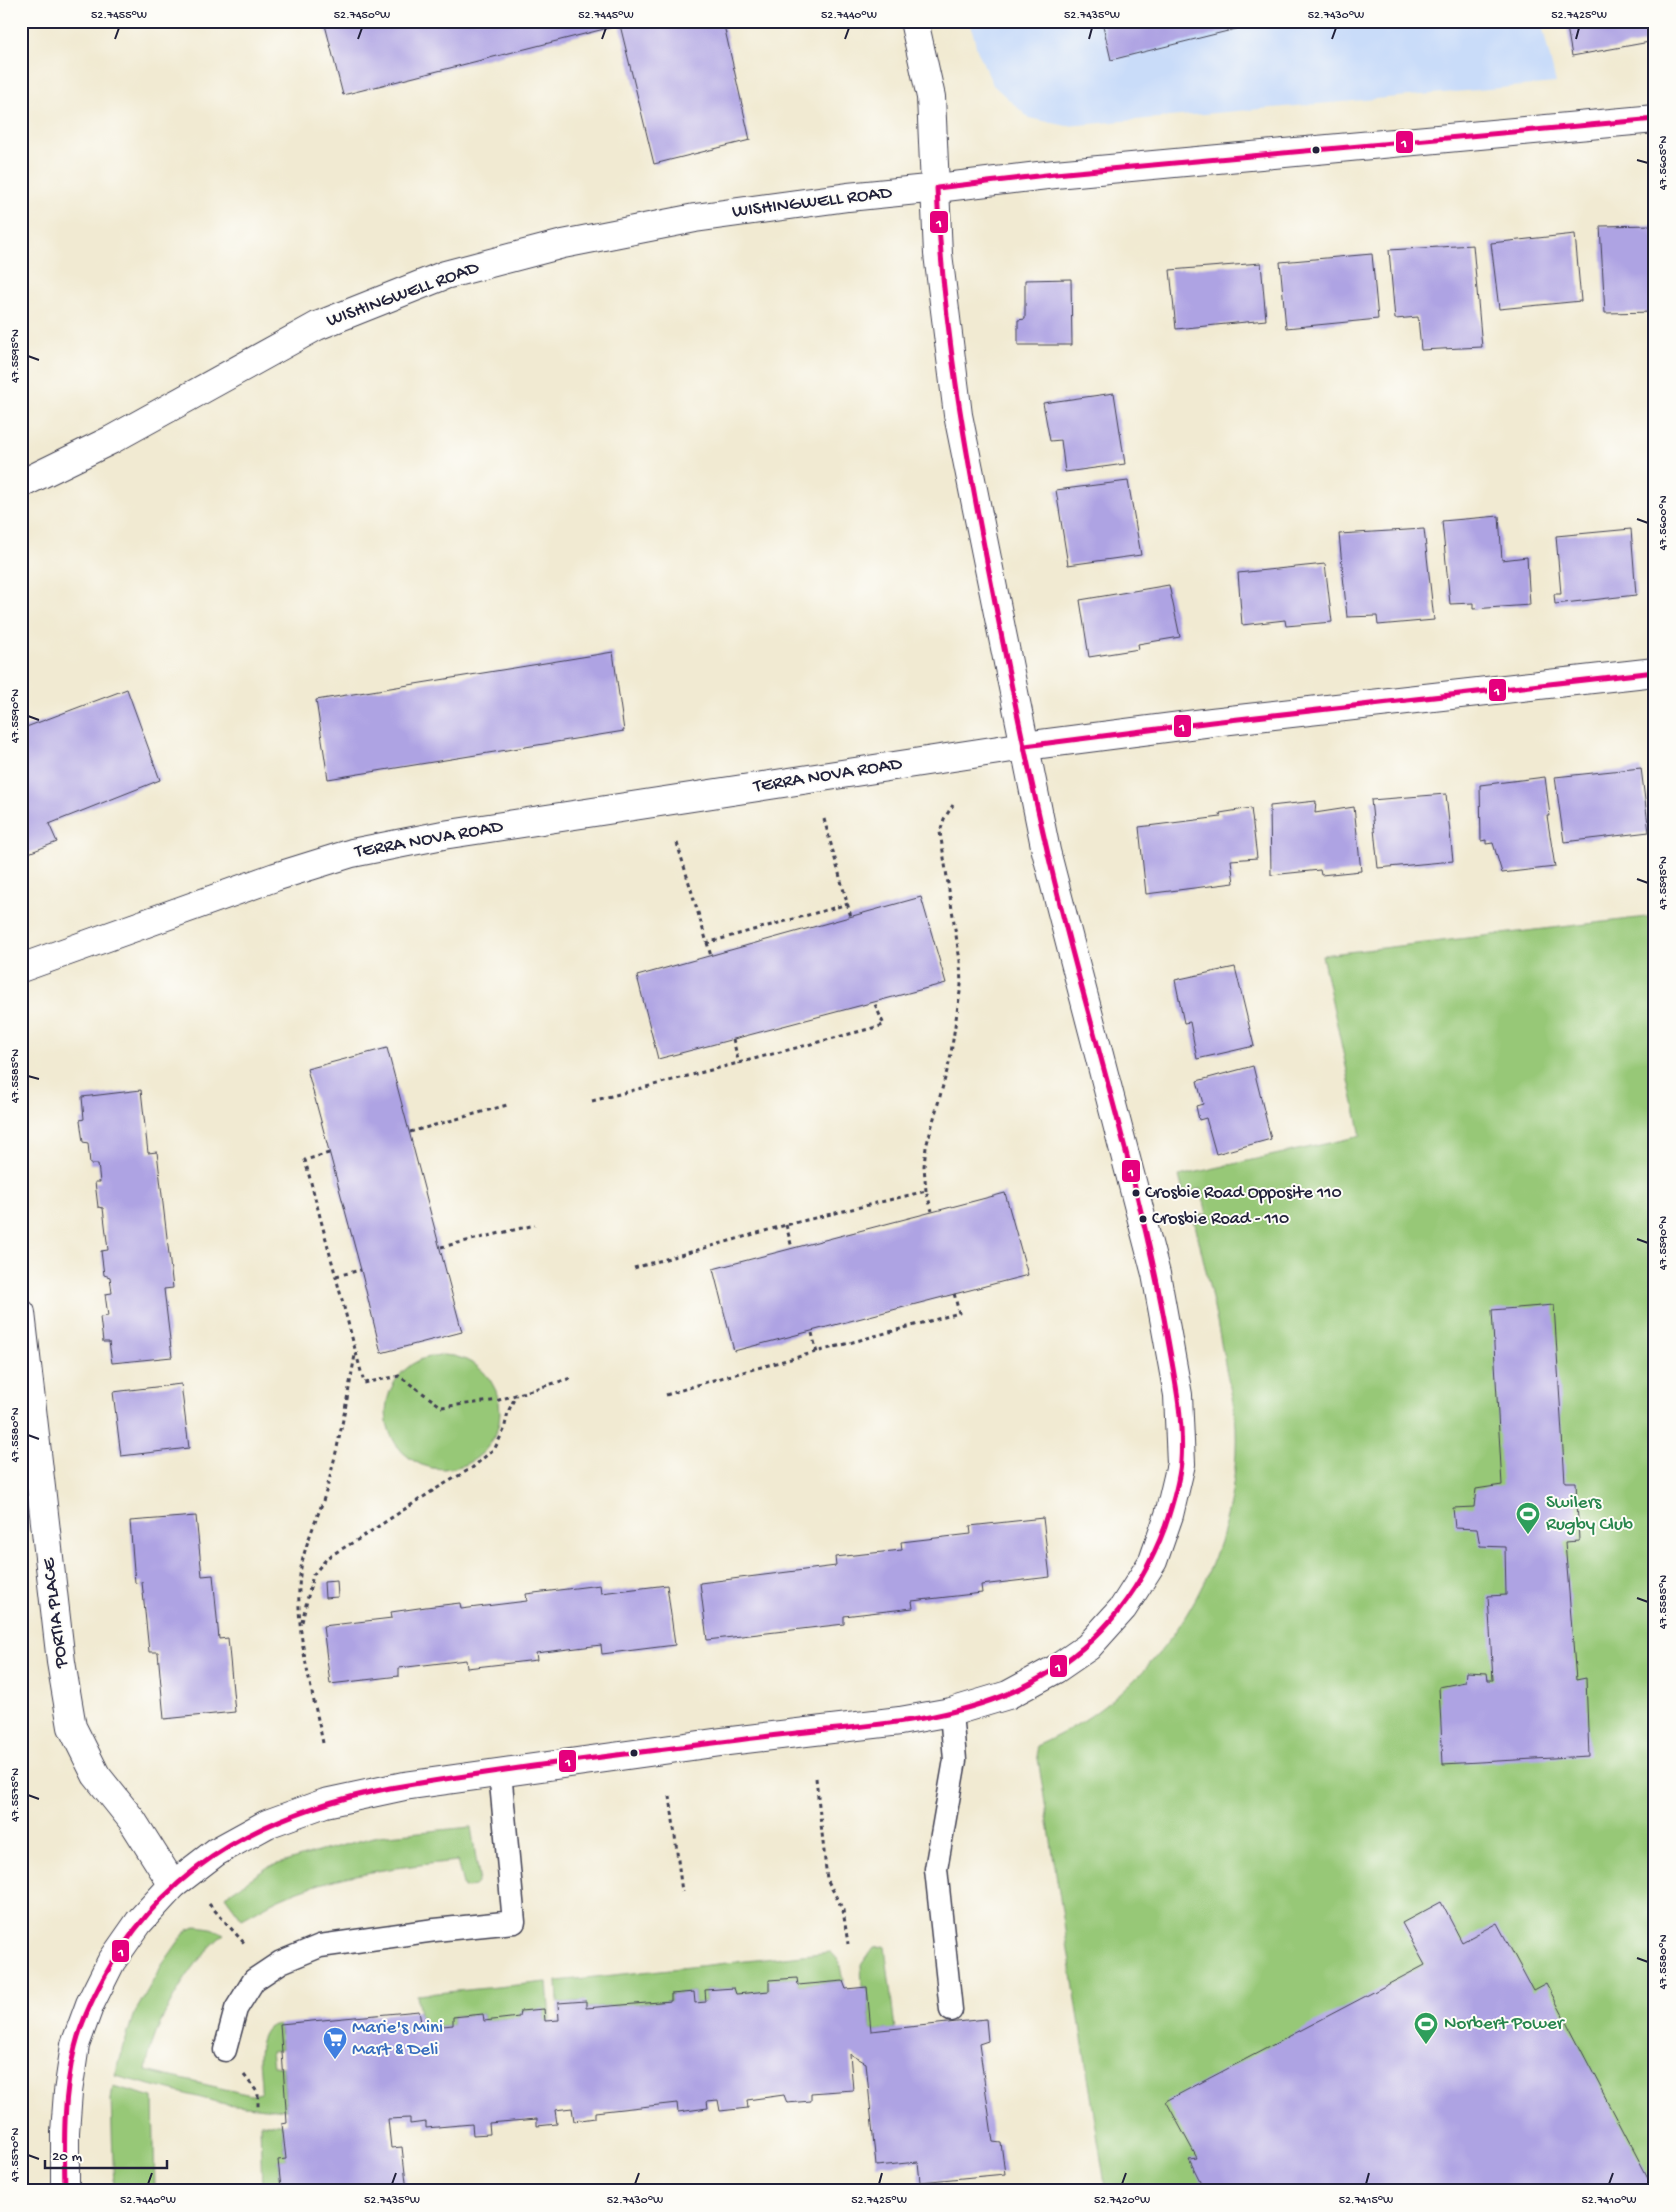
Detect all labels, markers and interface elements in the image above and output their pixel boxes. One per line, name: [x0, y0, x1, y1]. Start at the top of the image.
text: 52.7455°W: [91, 9, 147, 23]
text: 52.7450°W: [334, 9, 390, 23]
text: 52.7445°W: [578, 9, 634, 23]
text: 52.7440°W: [821, 9, 877, 23]
text: 52.7435°W: [1064, 9, 1120, 23]
text: 52.7430°W: [1308, 9, 1364, 23]
text: 52.7425°W: [1551, 9, 1607, 23]
line badge: 1: [1395, 130, 1414, 154]
text: 1: [1400, 136, 1407, 153]
text: 47.5605°N: [1657, 136, 1671, 190]
unlabelled marker: [1311, 145, 1321, 155]
street label: WISHINGWELL ROAD: [731, 182, 894, 224]
line badge: 1: [929, 210, 949, 234]
text: 1: [935, 216, 942, 233]
street label: WISHINGWELL ROAD: [324, 257, 483, 333]
text: 47.5595°N: [9, 329, 23, 383]
text: 47.5600°N: [1657, 495, 1671, 550]
line badge: 1: [1488, 678, 1507, 702]
text: 1: [1493, 684, 1500, 701]
text: 47.5590°N: [9, 689, 23, 743]
line badge: 1: [1173, 714, 1192, 738]
text: 1: [1178, 720, 1185, 737]
street label: TERRA NOVA ROAD: [751, 753, 904, 799]
street label: TERRA NOVA ROAD: [352, 816, 505, 865]
text: 47.5595°N: [1657, 856, 1671, 910]
text: 47.5585°N: [9, 1049, 23, 1103]
line badge: 1: [1121, 1159, 1141, 1183]
text: 1: [1127, 1165, 1134, 1182]
place label: Crosbie Road Opposite 110: [1145, 1183, 1342, 1204]
marker: Crosbie Road Opposite 110: [1131, 1188, 1141, 1198]
place label: Crosbie Road - 110: [1152, 1209, 1289, 1230]
marker: Crosbie Road - 110: [1138, 1214, 1148, 1224]
text: 47.5590°N: [1657, 1216, 1671, 1270]
text: 47.5580°N: [9, 1407, 23, 1462]
place label: Swilers Rugby Club: [1546, 1492, 1633, 1537]
sports icon: Swilers Rugby Club: [1515, 1501, 1541, 1535]
street label: PORTIA PLACE: [38, 1556, 74, 1670]
text: 47.5585°N: [1657, 1575, 1671, 1629]
line badge: 1: [1049, 1654, 1068, 1678]
text: 1: [1054, 1660, 1061, 1677]
unlabelled marker: [629, 1748, 639, 1758]
line badge: 1: [558, 1749, 577, 1773]
text: 1: [564, 1755, 571, 1772]
text: 47.5575°N: [9, 1768, 23, 1822]
text: 47.5580°N: [1657, 1934, 1671, 1989]
line badge: 1: [111, 1939, 130, 1963]
text: 1: [117, 1945, 124, 1962]
sports icon: Norbert Power: [1413, 2011, 1439, 2045]
place label: Norbert Power: [1444, 2013, 1566, 2036]
place label: Marie's Mini Mart & Deli: [352, 2017, 443, 2062]
supermarket icon: Marie's Mini Mart & Deli: [322, 2026, 348, 2060]
text: 47.5570°N: [9, 2128, 23, 2182]
scale bar: [45, 2137, 168, 2169]
text: 20 m: [52, 2148, 82, 2166]
text: 52.7440°W: [120, 2194, 176, 2208]
text: 52.7435°W: [364, 2194, 420, 2208]
text: 52.7430°W: [607, 2194, 663, 2208]
text: 52.7425°W: [851, 2194, 907, 2208]
text: 52.7420°W: [1094, 2194, 1150, 2208]
text: 52.7415°W: [1339, 2194, 1393, 2208]
text: 52.7410°W: [1581, 2194, 1637, 2208]

